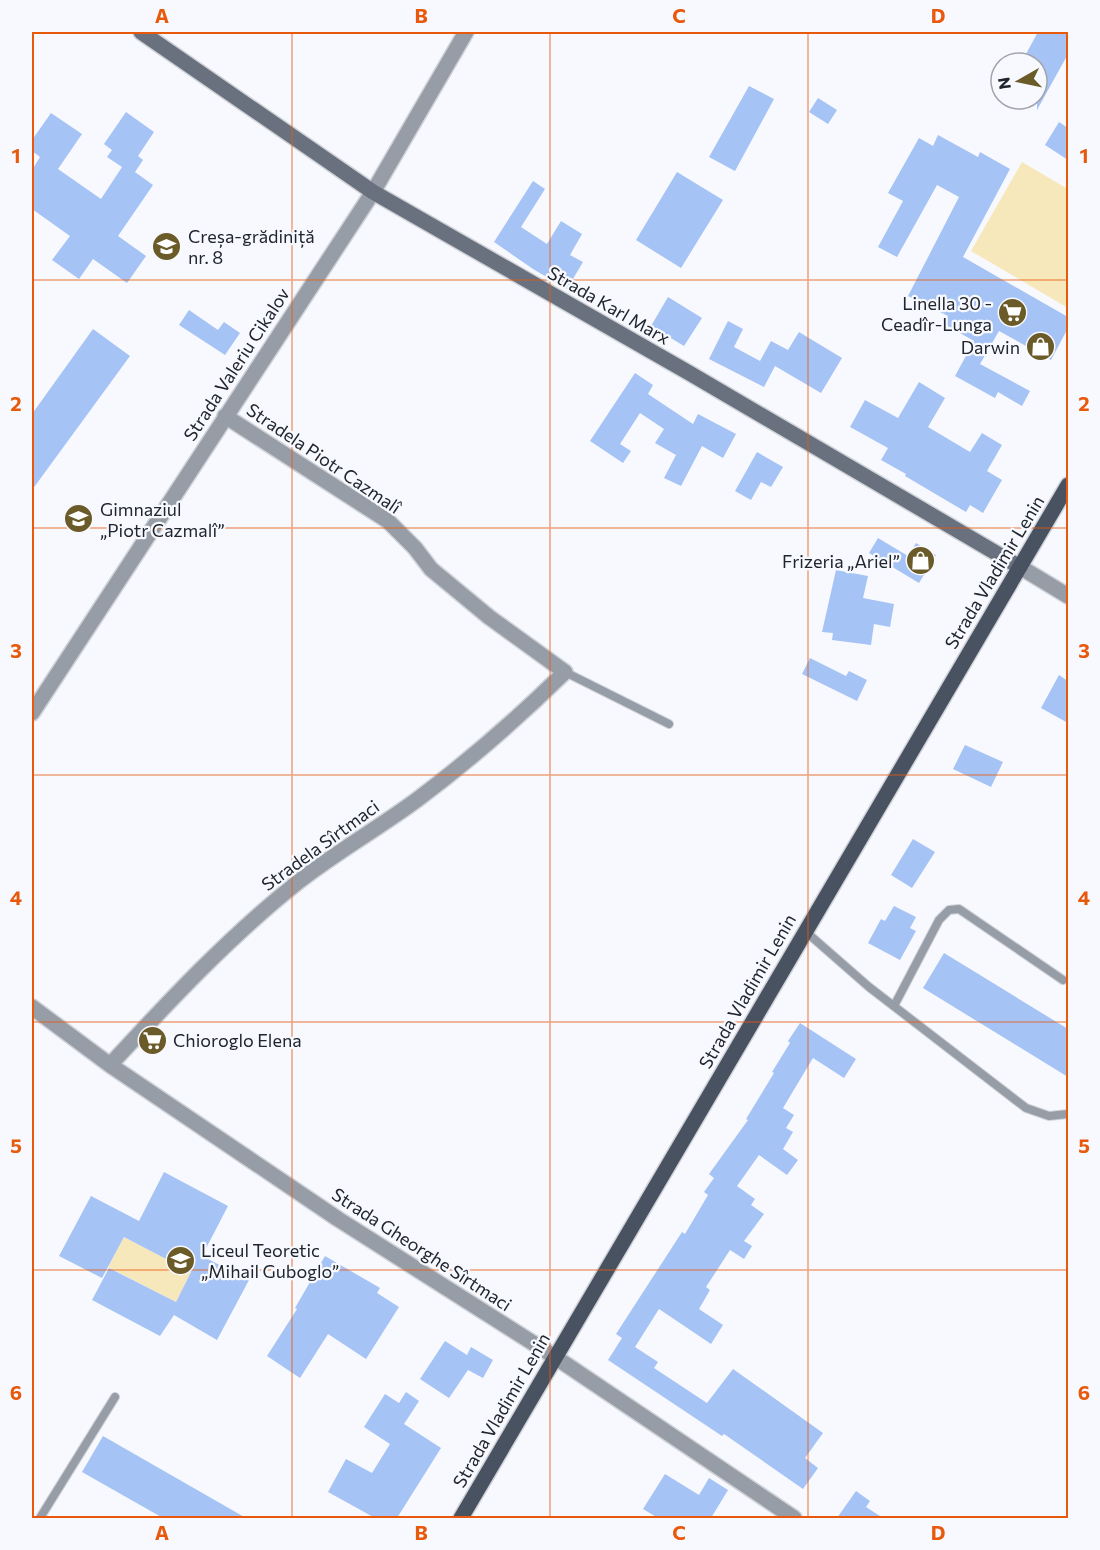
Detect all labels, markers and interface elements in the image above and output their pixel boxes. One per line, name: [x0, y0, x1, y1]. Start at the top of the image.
text: A: [155, 3, 169, 27]
text: B: [414, 3, 428, 27]
text: C: [672, 3, 686, 27]
text: D: [931, 3, 945, 27]
north arrow: [989, 51, 1049, 111]
text: N: [993, 76, 1014, 91]
text: 1: [11, 143, 21, 167]
text: 1: [1079, 143, 1089, 167]
place label: Creșa-grădiniță nr. 8: [188, 225, 315, 268]
school or university icon: Creșa-grădiniță nr. 8: [151, 230, 183, 262]
street label: Strada Karl Marx: [544, 261, 674, 349]
street label: Strada Valeriu Cikalov: [178, 283, 294, 445]
place label: Linella 30 - Ceadîr-Lunga: [881, 292, 992, 335]
supermarket icon: Linella 30 - Ceadîr-Lunga: [997, 297, 1029, 329]
shop icon: Darwin: [1025, 331, 1057, 363]
place label: Darwin: [961, 336, 1020, 358]
text: 2: [10, 391, 22, 415]
text: 2: [1078, 391, 1090, 415]
street label: Stradela Piotr Cazmalî: [243, 398, 406, 519]
street label: Strada Vladimir Lenin: [940, 491, 1048, 653]
place label: Gimnaziul „Piotr Cazmalî”: [100, 498, 225, 541]
school or university icon: Gimnaziul „Piotr Cazmalî”: [63, 503, 95, 535]
shop icon: Frizeria „Ariel”: [905, 545, 937, 577]
place label: Frizeria „Ariel”: [782, 550, 900, 572]
text: 3: [10, 638, 22, 662]
text: 3: [1078, 638, 1090, 662]
street label: Stradela Sîrtmaci: [257, 795, 383, 895]
text: 4: [10, 885, 22, 909]
text: 4: [1078, 885, 1090, 909]
street label: Strada Vladimir Lenin: [694, 910, 800, 1072]
supermarket icon: Chioroglo Elena: [136, 1024, 168, 1056]
place label: Chioroglo Elena: [173, 1029, 302, 1051]
text: 5: [10, 1133, 22, 1157]
text: 5: [1078, 1133, 1090, 1157]
street label: Strada Gheorghe Sîrtmaci: [328, 1183, 516, 1315]
place label: Liceul Teoretic „Mihail Guboglo”: [201, 1239, 339, 1282]
school or university icon: Liceul Teoretic „Mihail Guboglo”: [164, 1244, 196, 1276]
street label: Strada Vladimir Lenin: [448, 1329, 554, 1491]
text: 6: [10, 1380, 22, 1404]
text: 6: [1078, 1380, 1090, 1404]
text: A: [155, 1520, 169, 1544]
text: B: [414, 1520, 428, 1544]
text: C: [672, 1520, 686, 1544]
text: D: [931, 1520, 945, 1544]

